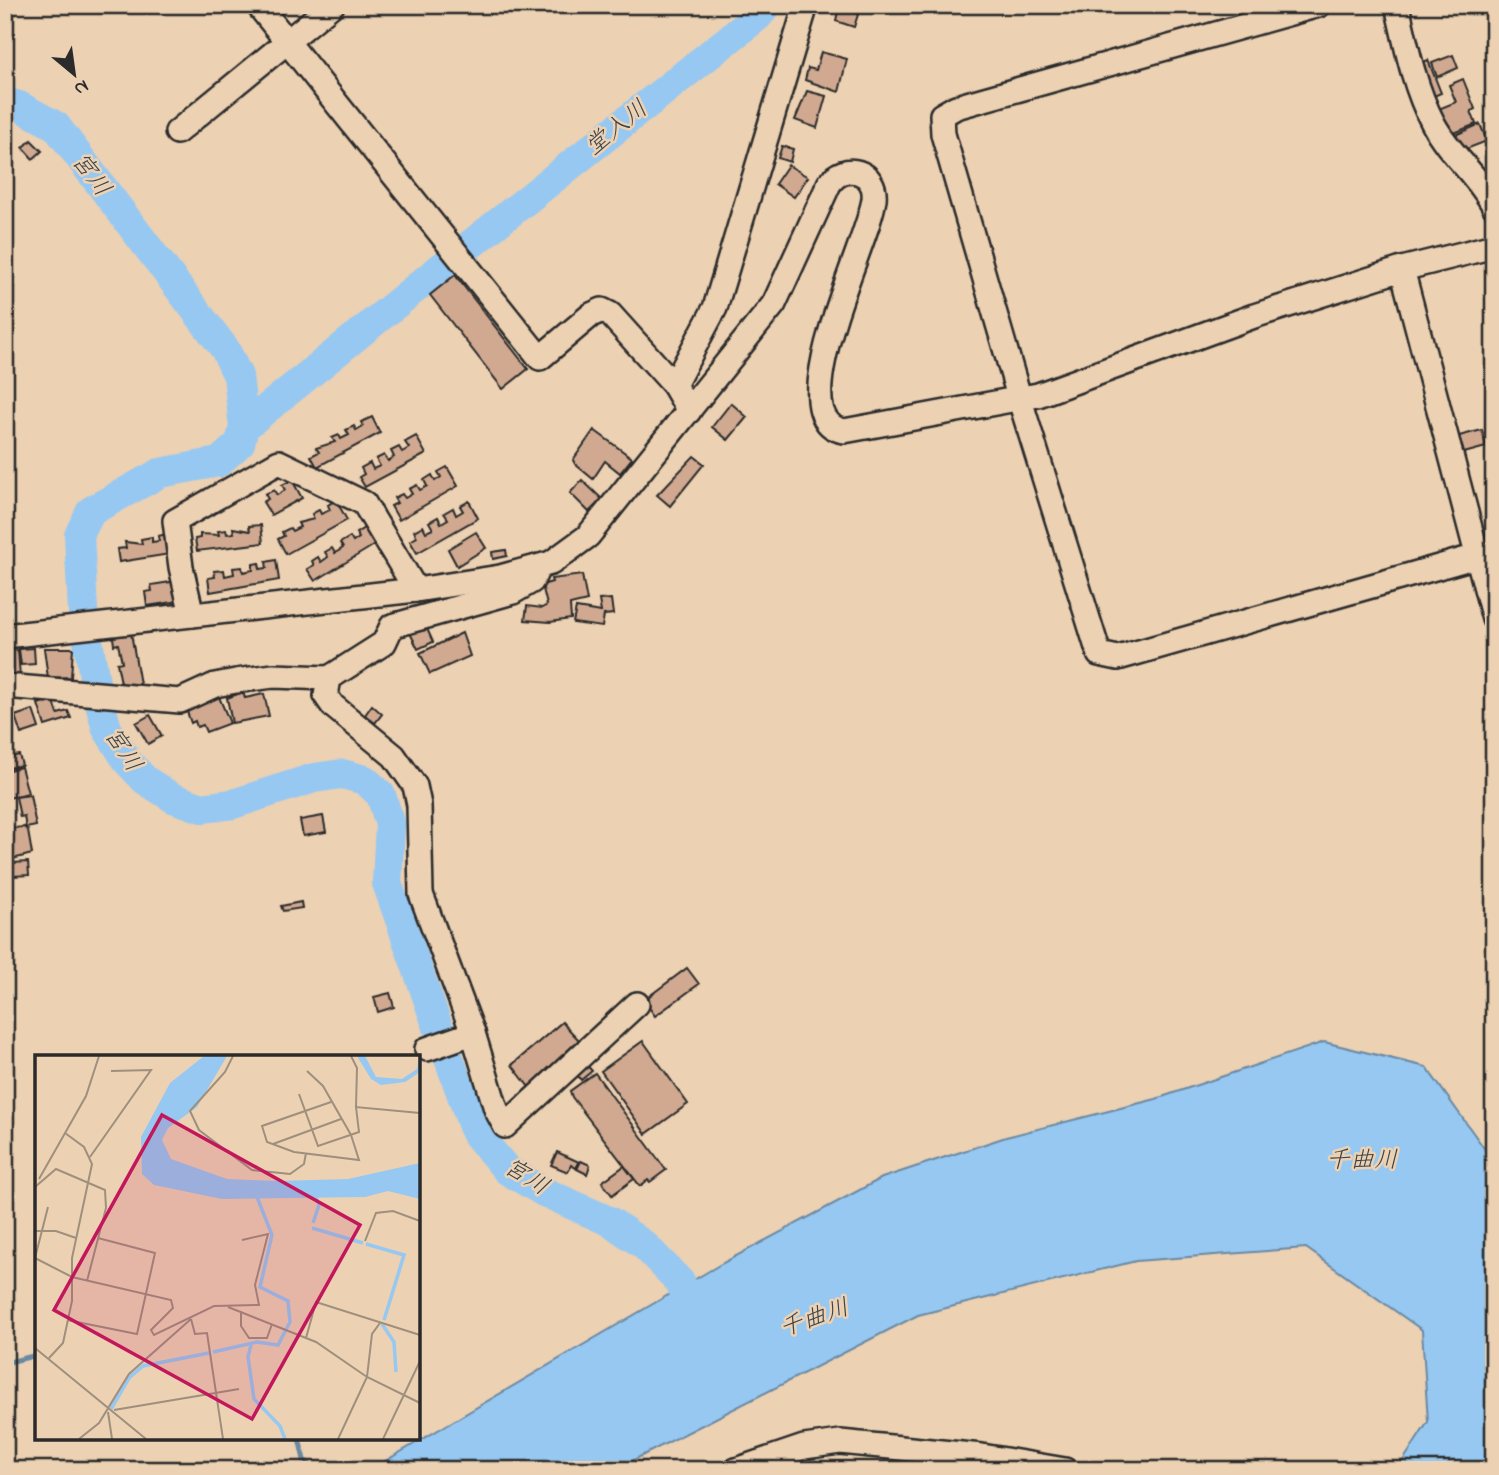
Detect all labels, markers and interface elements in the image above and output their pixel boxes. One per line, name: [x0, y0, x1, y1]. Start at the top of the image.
north arrow: [38, 38, 108, 108]
text: N: [69, 72, 93, 102]
water label: 堂入川: [579, 93, 657, 165]
water label: 宮川: [62, 146, 118, 205]
water label: 宮川: [94, 721, 150, 780]
inset map: [35, 1055, 420, 1440]
water label: 千曲川: [1326, 1144, 1398, 1179]
water label: 宮川: [496, 1151, 555, 1206]
water label: 千曲川: [775, 1291, 855, 1348]

